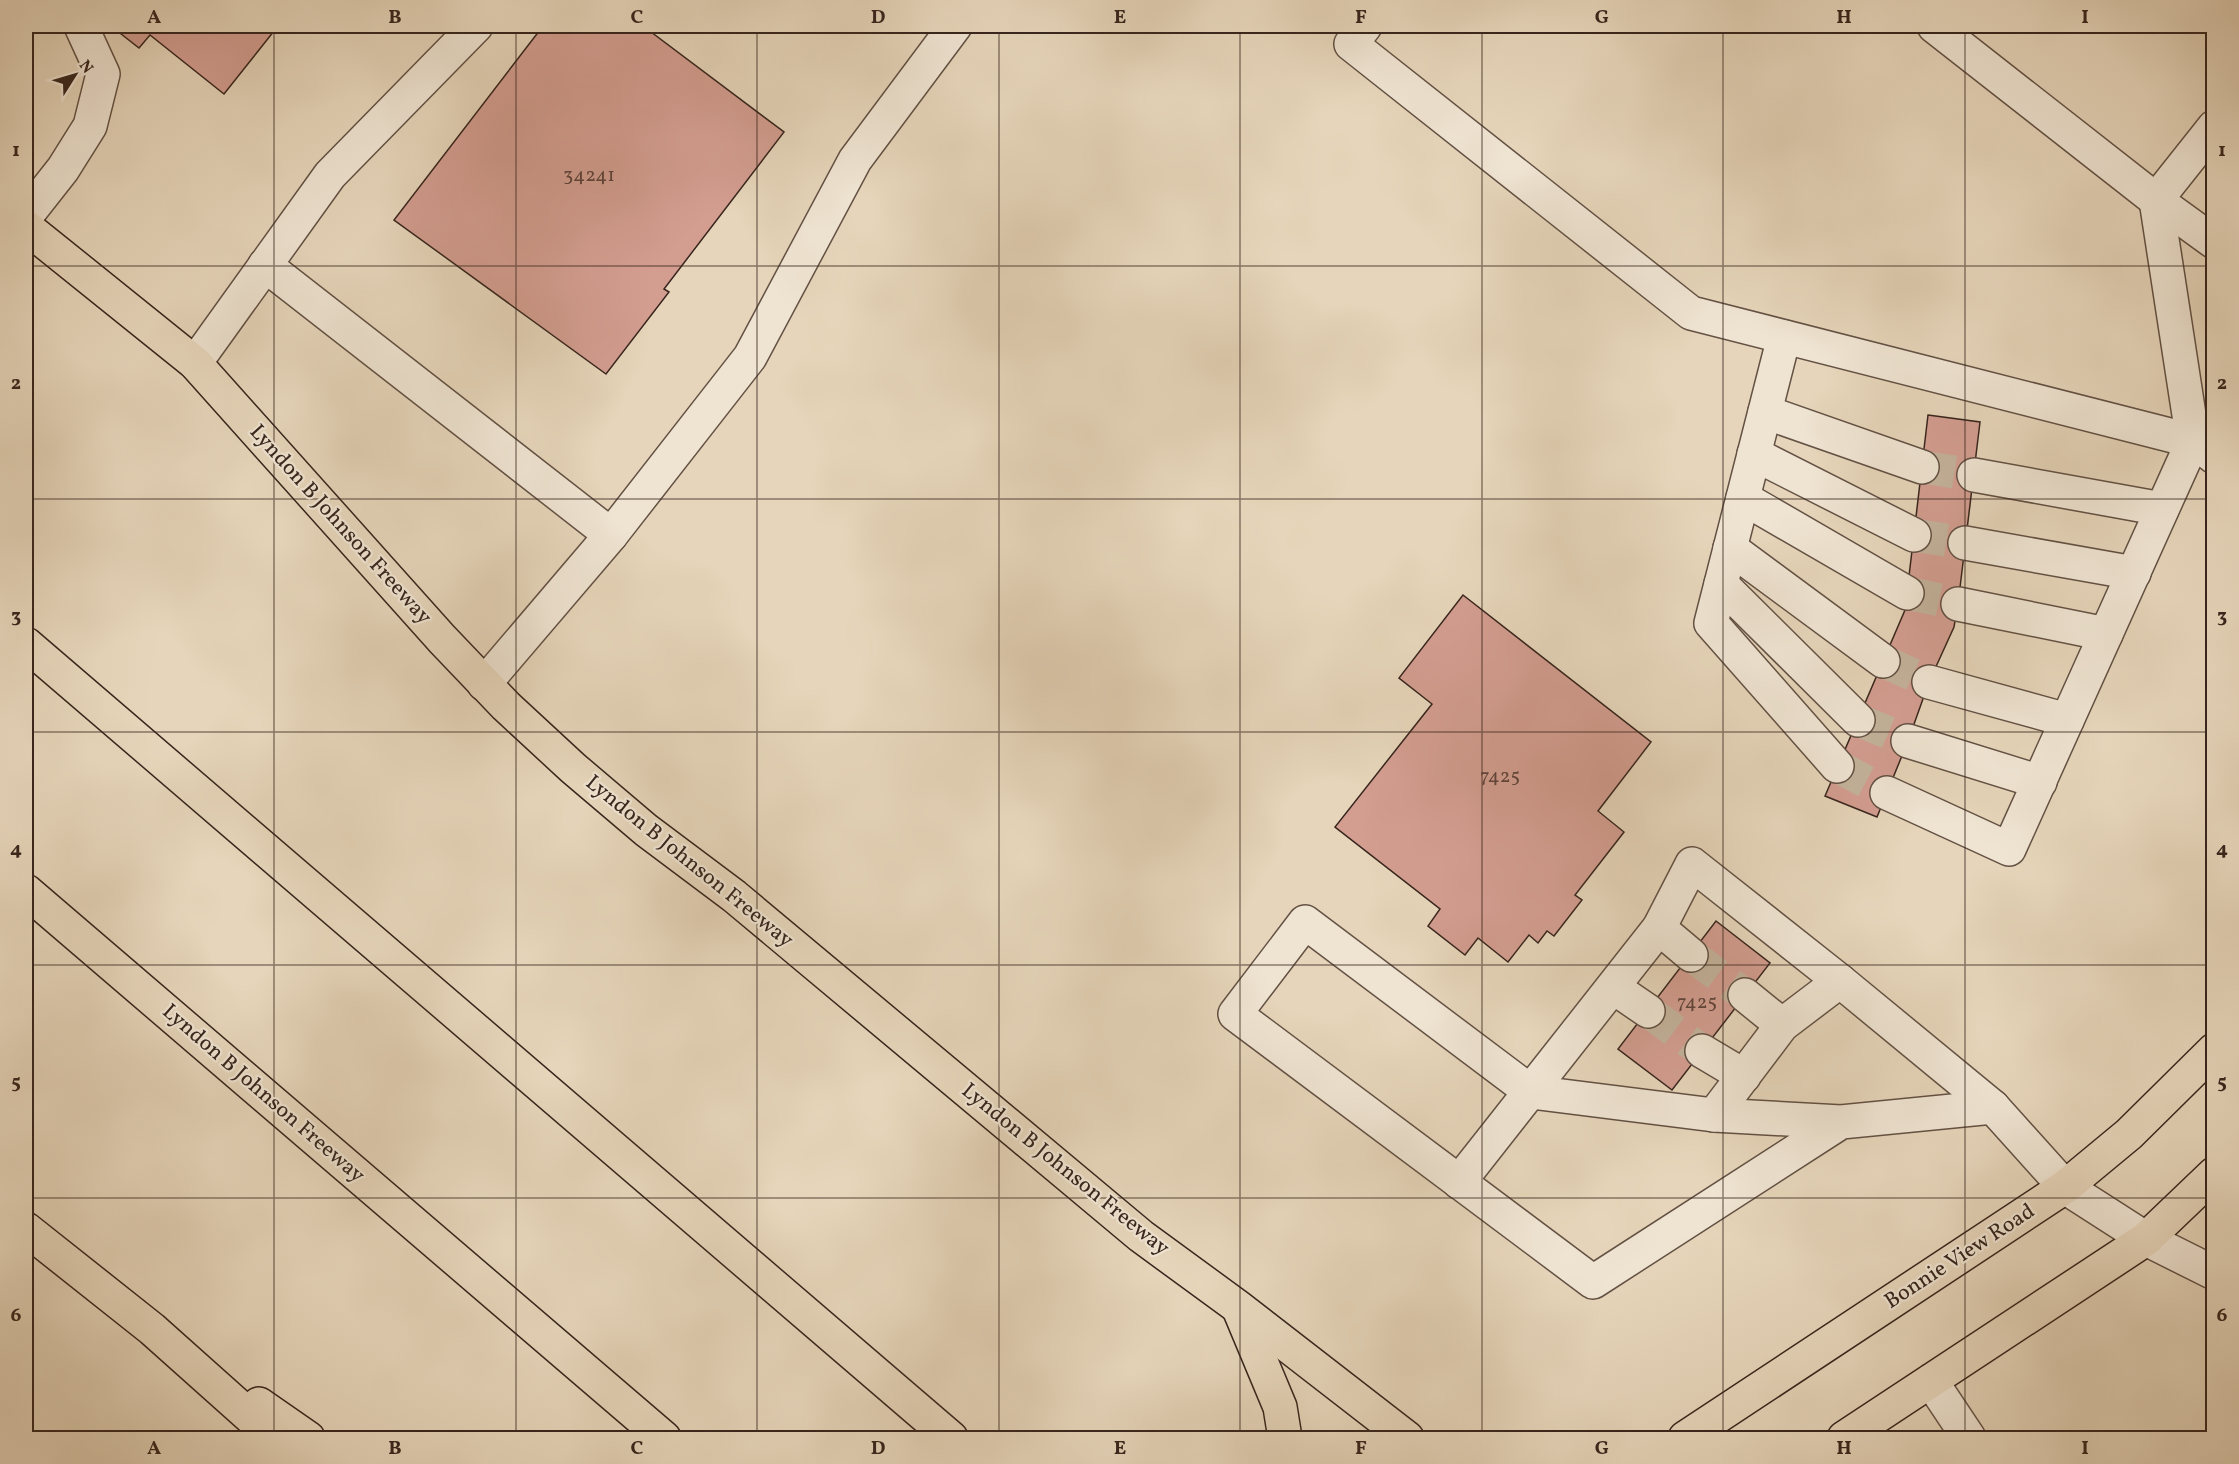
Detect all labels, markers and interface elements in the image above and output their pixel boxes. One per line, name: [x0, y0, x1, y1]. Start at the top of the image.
text: A: [147, 4, 161, 32]
text: B: [388, 4, 402, 32]
text: C: [631, 4, 644, 32]
text: D: [871, 4, 885, 32]
text: E: [1114, 4, 1126, 32]
text: F: [1355, 4, 1367, 32]
text: G: [1595, 4, 1609, 32]
text: H: [1836, 4, 1852, 32]
text: I: [2081, 4, 2089, 32]
north arrow: [45, 45, 105, 105]
text: N: [73, 56, 98, 79]
text: 1: [12, 137, 20, 165]
text: 1: [2218, 137, 2226, 165]
house number: 34241: [563, 162, 615, 190]
text: 2: [11, 370, 21, 398]
text: 2: [2217, 370, 2227, 398]
street label: Lyndon B Johnson Freeway: [242, 418, 439, 632]
text: 3: [11, 603, 21, 631]
text: 3: [2217, 603, 2227, 631]
house number: 7425: [1480, 763, 1520, 791]
street label: Lyndon B Johnson Freeway: [578, 768, 800, 956]
text: 4: [10, 836, 22, 864]
text: 4: [2216, 836, 2228, 864]
house number: 7425: [1677, 989, 1717, 1017]
street label: Lyndon B Johnson Freeway: [155, 997, 371, 1191]
text: 5: [11, 1069, 21, 1097]
text: 5: [2217, 1069, 2227, 1097]
street label: Lyndon B Johnson Freeway: [954, 1076, 1176, 1264]
street label: Bonnie View Road: [1879, 1197, 2041, 1317]
text: 6: [11, 1302, 22, 1330]
text: 6: [2217, 1302, 2228, 1330]
text: A: [147, 1435, 161, 1463]
text: B: [388, 1435, 402, 1463]
text: C: [631, 1435, 644, 1463]
text: D: [871, 1435, 885, 1463]
text: E: [1114, 1435, 1126, 1463]
text: F: [1355, 1435, 1367, 1463]
text: G: [1595, 1435, 1609, 1463]
text: H: [1836, 1435, 1852, 1463]
text: I: [2081, 1435, 2089, 1463]

